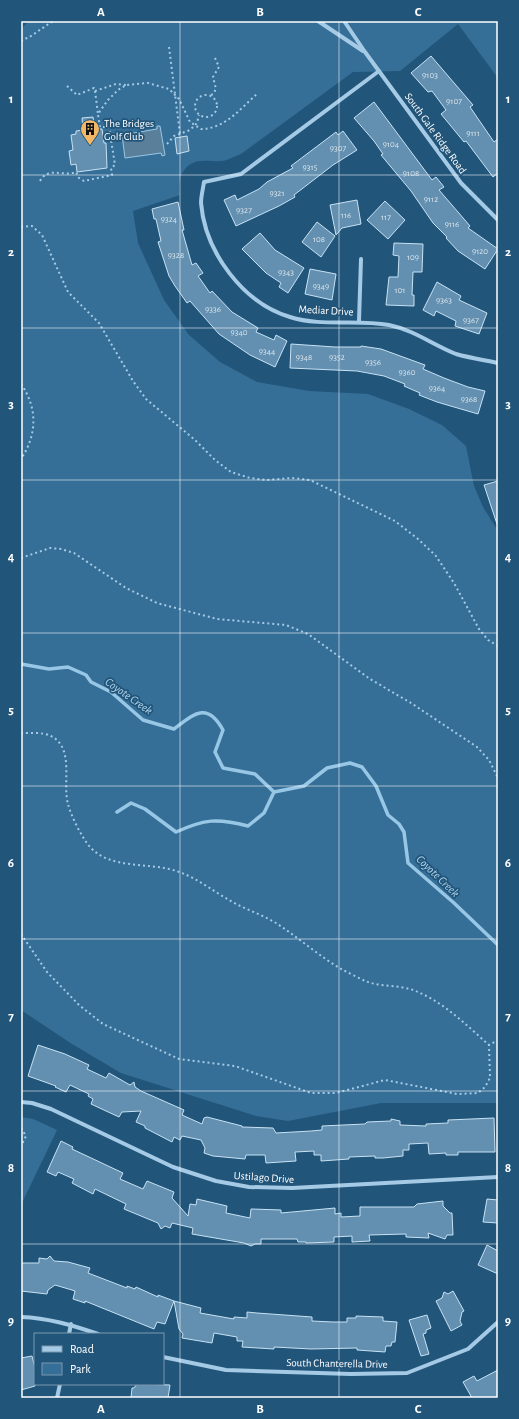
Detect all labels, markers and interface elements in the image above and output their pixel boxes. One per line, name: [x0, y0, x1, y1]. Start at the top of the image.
text: A: [97, 6, 105, 19]
text: B: [256, 6, 264, 19]
text: C: [415, 6, 422, 19]
house number: 9103: [422, 71, 438, 80]
street label: South Gale Ridge Road: [403, 91, 469, 176]
text: 1: [9, 93, 13, 106]
text: 1: [506, 93, 510, 106]
house number: 9107: [446, 97, 462, 106]
building icon: The Bridges Golf Club: [79, 118, 101, 146]
place label: The Bridges Golf Club: [104, 118, 154, 142]
house number: 9111: [466, 129, 480, 138]
house number: 9104: [383, 140, 400, 149]
house number: 9307: [330, 144, 346, 153]
house number: 9315: [303, 163, 318, 172]
house number: 9108: [403, 169, 419, 178]
house number: 9321: [269, 189, 285, 198]
house number: 9112: [424, 195, 438, 204]
house number: 9327: [236, 206, 252, 215]
house number: 116: [341, 211, 351, 220]
house number: 117: [381, 213, 391, 222]
house number: 9324: [161, 215, 178, 224]
house number: 9116: [445, 220, 459, 229]
house number: 108: [313, 235, 325, 244]
text: 2: [8, 246, 14, 259]
text: 2: [505, 246, 511, 259]
house number: 9120: [472, 247, 488, 256]
house number: 9328: [168, 251, 184, 260]
house number: 109: [407, 253, 419, 262]
house number: 9343: [278, 268, 294, 277]
house number: 9349: [313, 282, 329, 291]
house number: 101: [395, 286, 405, 295]
house number: 9363: [436, 296, 452, 305]
street label: Mediar Drive: [298, 304, 354, 317]
house number: 9336: [205, 305, 221, 314]
house number: 9367: [463, 316, 479, 325]
house number: 9340: [230, 328, 248, 337]
house number: 9344: [259, 347, 276, 356]
house number: 9348: [296, 353, 312, 362]
house number: 9352: [329, 353, 345, 362]
house number: 9356: [365, 358, 381, 367]
house number: 9360: [399, 368, 416, 377]
house number: 9364: [429, 384, 446, 393]
house number: 9368: [461, 395, 477, 404]
text: 3: [8, 398, 14, 411]
text: 3: [505, 398, 511, 411]
text: 4: [8, 551, 15, 564]
text: 4: [505, 551, 512, 564]
water label: Coyote Creek: [103, 675, 155, 717]
text: 5: [8, 704, 14, 717]
text: 5: [505, 704, 511, 717]
water label: Coyote Creek: [414, 853, 462, 900]
text: 6: [8, 857, 14, 870]
text: 6: [505, 857, 511, 870]
text: 7: [8, 1010, 14, 1023]
text: 7: [505, 1010, 511, 1023]
text: 8: [8, 1162, 14, 1175]
text: 8: [505, 1162, 511, 1175]
street label: Ustilago Drive: [233, 1170, 294, 1185]
text: 9: [8, 1315, 14, 1328]
text: 9: [505, 1315, 511, 1328]
legend: [34, 1333, 164, 1385]
text: Road: [70, 1343, 94, 1355]
street label: South Chanterella Drive: [286, 1357, 388, 1370]
text: Park: [70, 1363, 91, 1375]
text: A: [97, 1403, 105, 1416]
text: B: [256, 1403, 264, 1416]
text: C: [415, 1403, 422, 1416]

